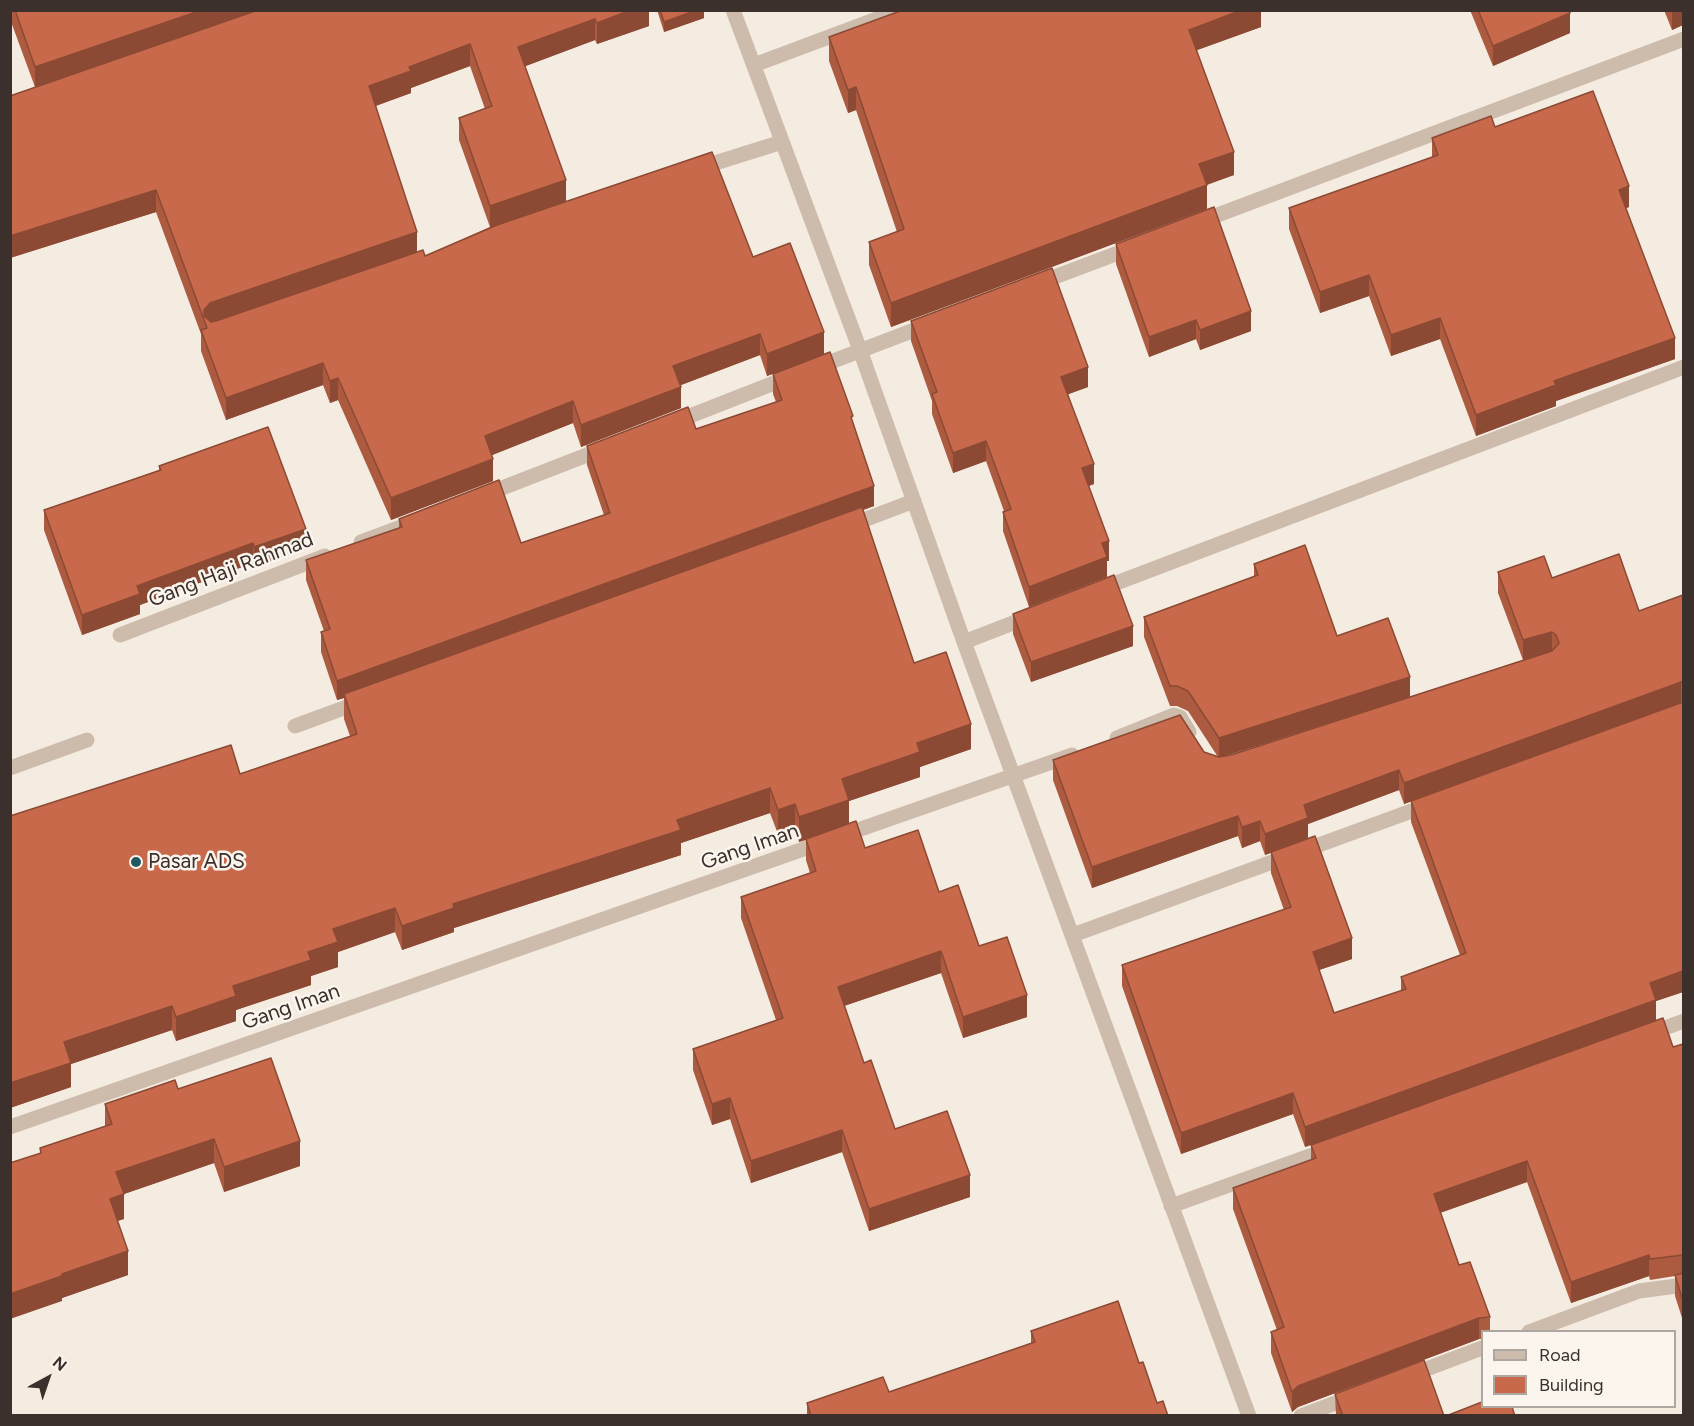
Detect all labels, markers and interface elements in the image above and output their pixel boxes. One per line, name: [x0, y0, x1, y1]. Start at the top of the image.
street label: Gang Haji Rahmad: [145, 527, 317, 613]
street label: Gang Iman: [698, 819, 802, 875]
place label: Pasar ADS: [148, 849, 245, 875]
marker: Pasar ADS: [129, 855, 143, 869]
street label: Gang Iman: [239, 979, 343, 1035]
legend: [1481, 1330, 1676, 1408]
text: Road: [1539, 1344, 1580, 1366]
north arrow: [18, 1348, 78, 1408]
text: N: [49, 1353, 71, 1375]
text: Building: [1539, 1374, 1604, 1396]

